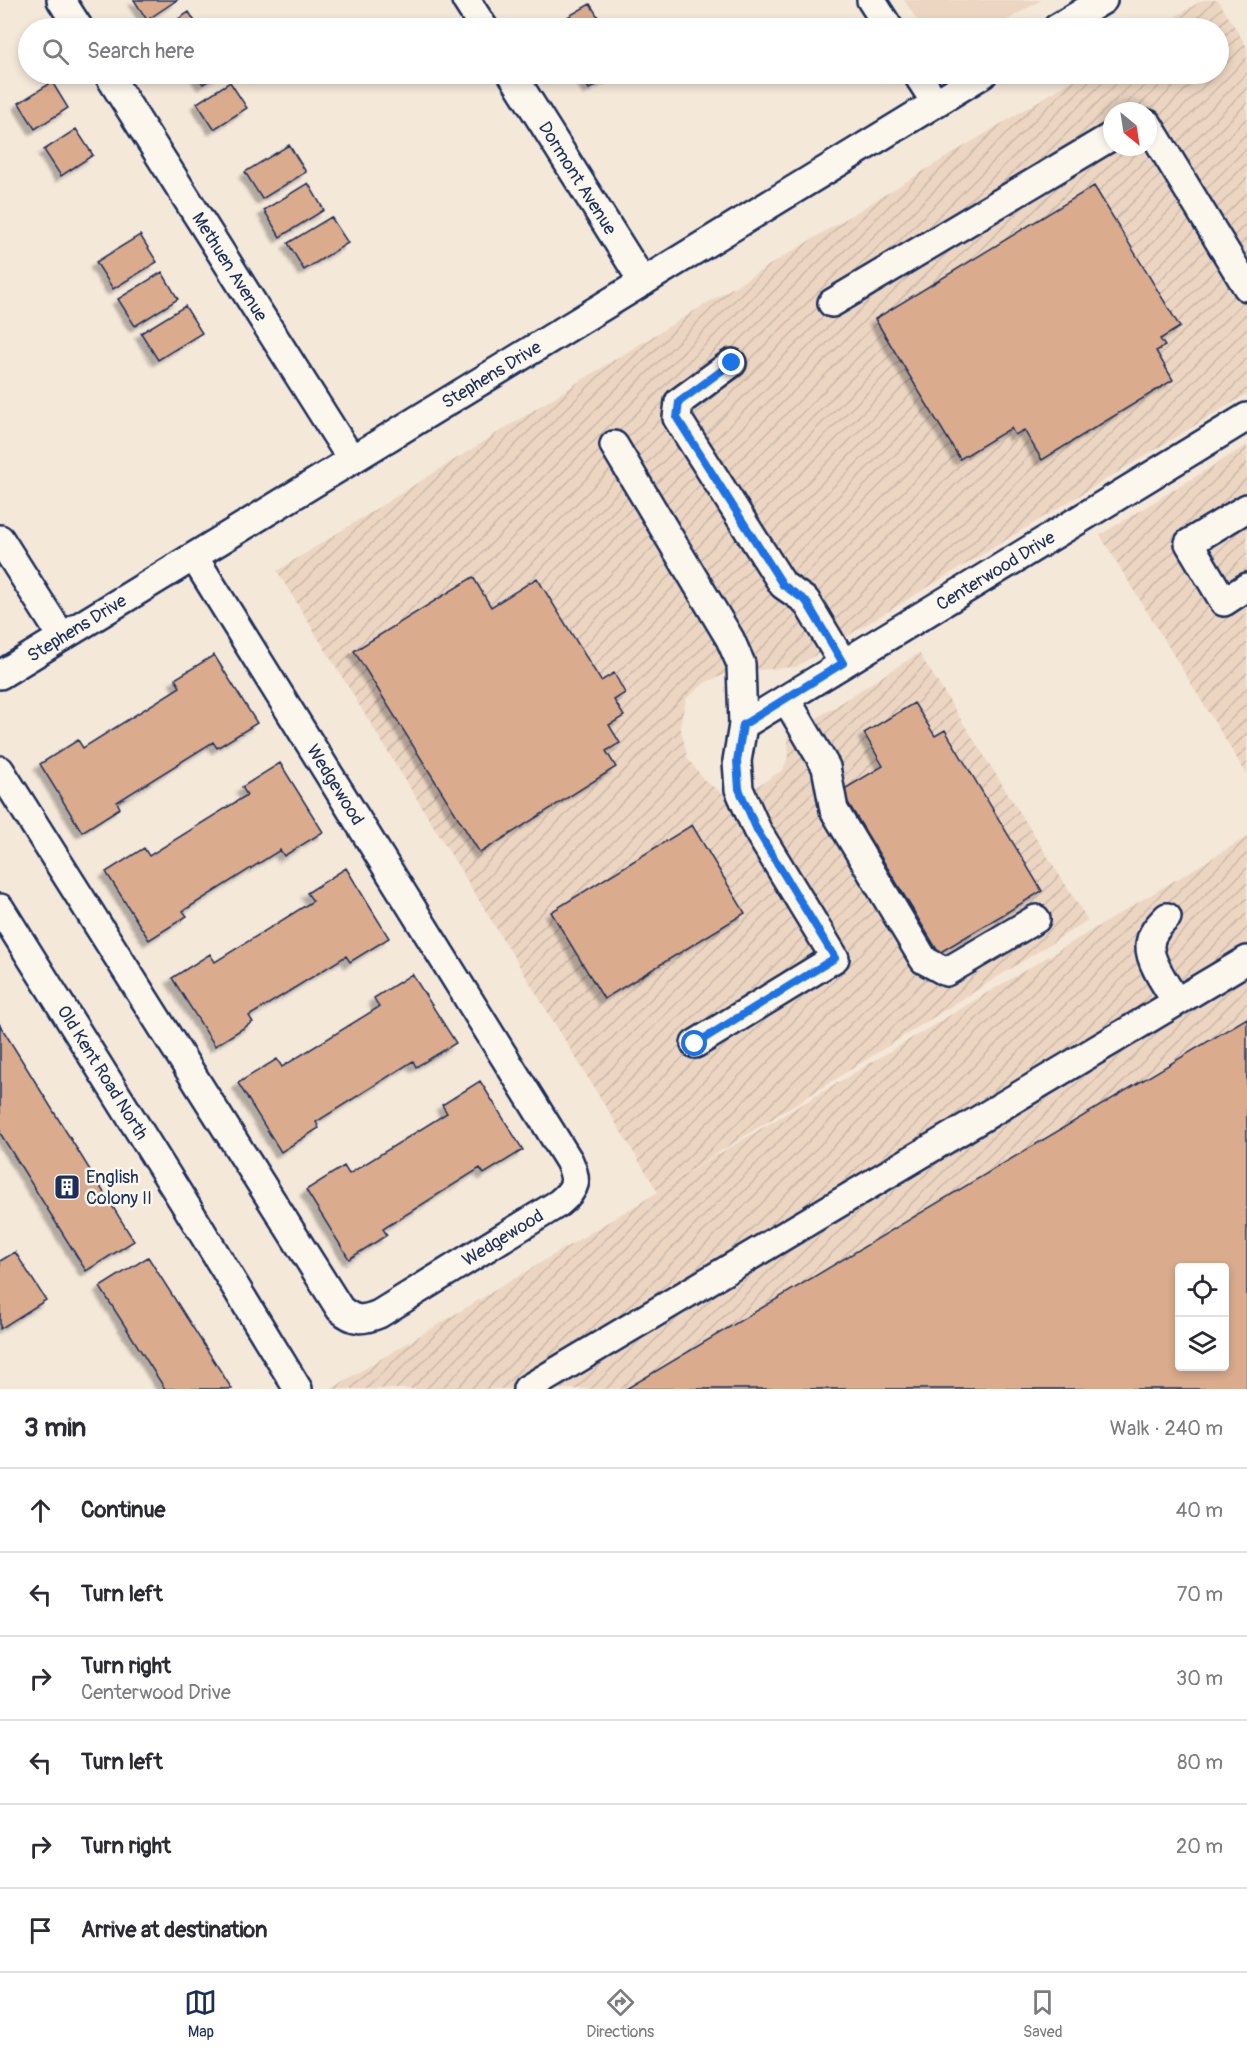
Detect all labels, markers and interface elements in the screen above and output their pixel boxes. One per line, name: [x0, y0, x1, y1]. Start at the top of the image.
search box: [18, 18, 1229, 84]
icon: search: [39, 35, 72, 68]
text: Search here: [87, 37, 194, 65]
north arrow: [1103, 102, 1157, 156]
street label: Dormont Avenue: [533, 117, 622, 239]
street label: Methuen Avenue: [187, 208, 273, 326]
street label: Stephens Drive: [437, 335, 545, 414]
route end: [718, 349, 744, 375]
street label: Centerwood Drive: [932, 526, 1059, 616]
street label: Stephens Drive: [23, 589, 131, 667]
street label: Wedgewood: [301, 740, 369, 830]
street label: Old Kent Road North: [52, 1001, 153, 1144]
route start: [681, 1030, 707, 1056]
place label: English Colony II: [86, 1166, 152, 1210]
building icon: English Colony II: [52, 1172, 82, 1202]
street label: Wedgewood: [458, 1204, 548, 1271]
map controls: [1175, 1263, 1229, 1371]
button: locate: [1175, 1263, 1229, 1317]
button: layers: [1175, 1317, 1229, 1371]
text: 3 min: [24, 1412, 86, 1444]
text: Walk · 240 m: [1110, 1416, 1223, 1441]
icon: ahead: [24, 1494, 57, 1527]
text: Continue: [81, 1496, 165, 1524]
text: 40 m: [1176, 1498, 1223, 1523]
icon: left: [24, 1578, 57, 1611]
text: Turn left: [81, 1580, 163, 1608]
text: 70 m: [1177, 1582, 1223, 1607]
text: Turn right: [81, 1652, 171, 1680]
icon: right: [24, 1662, 57, 1695]
text: 30 m: [1176, 1666, 1223, 1691]
text: Centerwood Drive: [81, 1680, 231, 1705]
icon: left: [24, 1746, 57, 1779]
text: Turn left: [81, 1748, 163, 1776]
text: 80 m: [1177, 1750, 1223, 1775]
icon: right: [24, 1830, 57, 1863]
text: Turn right: [81, 1832, 171, 1860]
text: 20 m: [1176, 1834, 1223, 1859]
icon: arrive: [24, 1914, 57, 1947]
text: Arrive at destination: [81, 1916, 267, 1944]
tab: Map: [184, 1986, 217, 2042]
tab: Directions: [586, 1986, 654, 2042]
tab: Saved: [1023, 1986, 1063, 2042]

